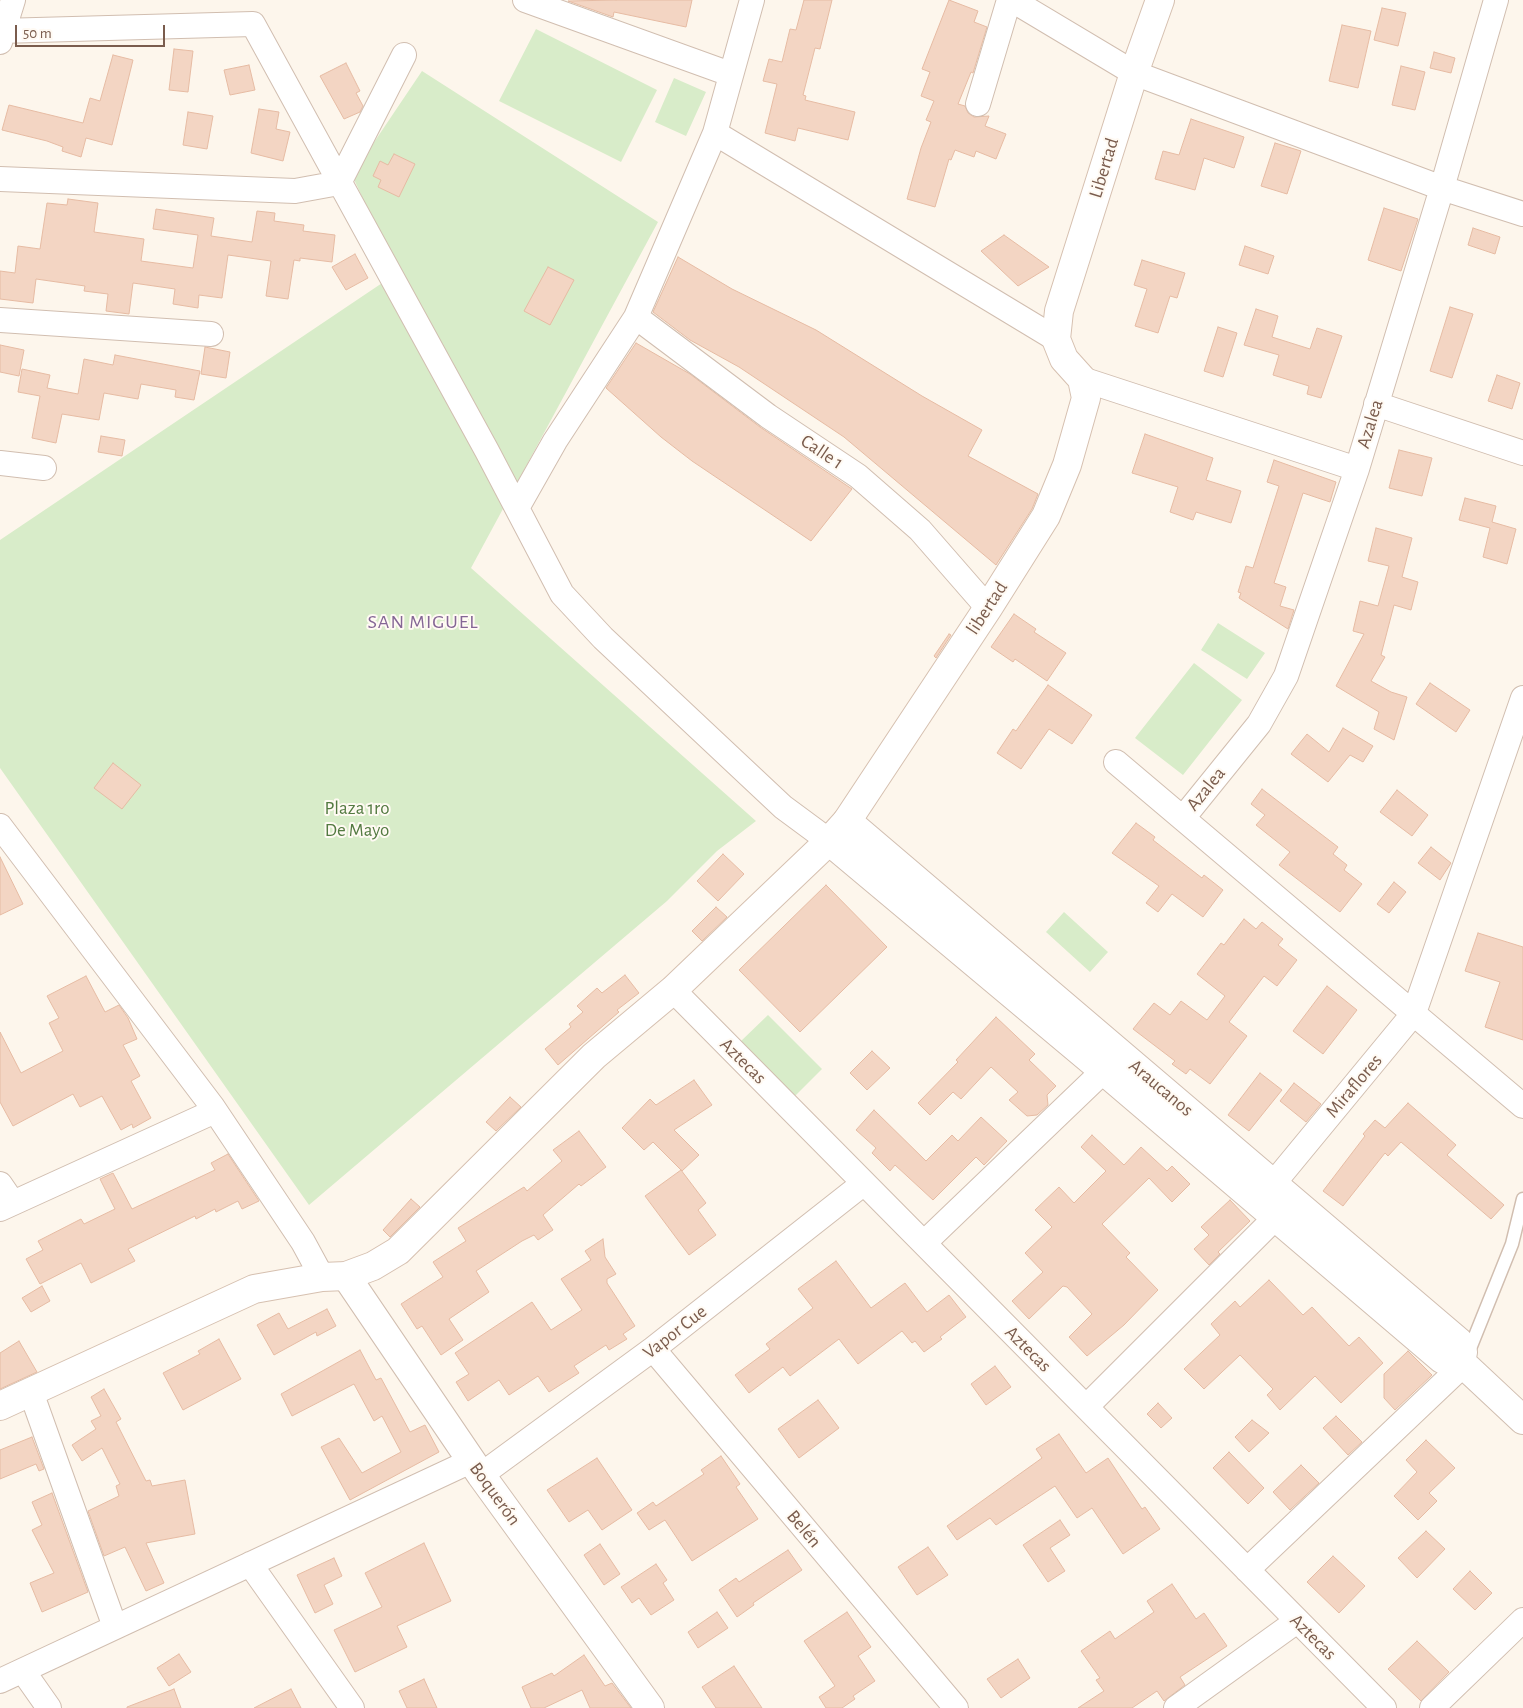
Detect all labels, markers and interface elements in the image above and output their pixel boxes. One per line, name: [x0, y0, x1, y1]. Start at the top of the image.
scale bar: [18, 15, 168, 47]
text: 50 m: [23, 26, 52, 41]
street label: Libertad: [1084, 135, 1124, 201]
street label: Azalea: [1352, 397, 1388, 451]
street label: Calle 1: [796, 430, 848, 474]
street label: libertad: [961, 577, 1013, 639]
district label: SAN MIGUEL: [366, 610, 480, 634]
street label: Azalea: [1181, 762, 1231, 816]
park label: Plaza 1ro De Mayo: [324, 797, 390, 841]
street label: Aztecas: [715, 1033, 771, 1089]
street label: Miraflores: [1321, 1050, 1387, 1122]
street label: Araucanos: [1124, 1054, 1198, 1122]
street label: Vapor Cue: [639, 1300, 711, 1364]
street label: Aztecas: [1000, 1321, 1056, 1377]
street label: Boquerón: [464, 1458, 526, 1530]
street label: Belén: [782, 1506, 826, 1552]
street label: Aztecas: [1285, 1609, 1341, 1665]

